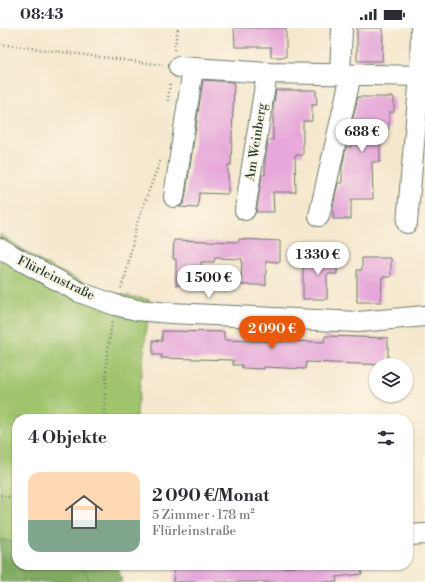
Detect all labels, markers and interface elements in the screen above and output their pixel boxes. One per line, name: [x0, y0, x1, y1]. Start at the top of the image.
text: 08:43: [20, 5, 64, 24]
street label: Am Weinberg: [242, 102, 270, 183]
pin: 688 €: [334, 119, 390, 153]
text: 688 €: [344, 124, 380, 140]
pin: 1 330 €: [281, 242, 355, 276]
text: 1 330 €: [296, 247, 340, 263]
street label: Flürleinstraße: [15, 252, 98, 304]
pin: 1 500 €: [172, 265, 246, 299]
text: 1 500 €: [186, 270, 232, 286]
pin: 2 090 €: [235, 316, 309, 350]
text: 2 090 €: [248, 321, 296, 337]
map controls: [369, 358, 413, 402]
button: layers: [369, 358, 413, 402]
text: 4 Objekte: [28, 427, 107, 449]
icon: filters: [375, 427, 397, 449]
text: 2 090 €/Monat: [152, 485, 269, 507]
icon: home: [60, 488, 108, 536]
text: 5 Zimmer · 178 m²: [152, 507, 255, 523]
text: Flürleinstraße: [152, 523, 236, 539]

